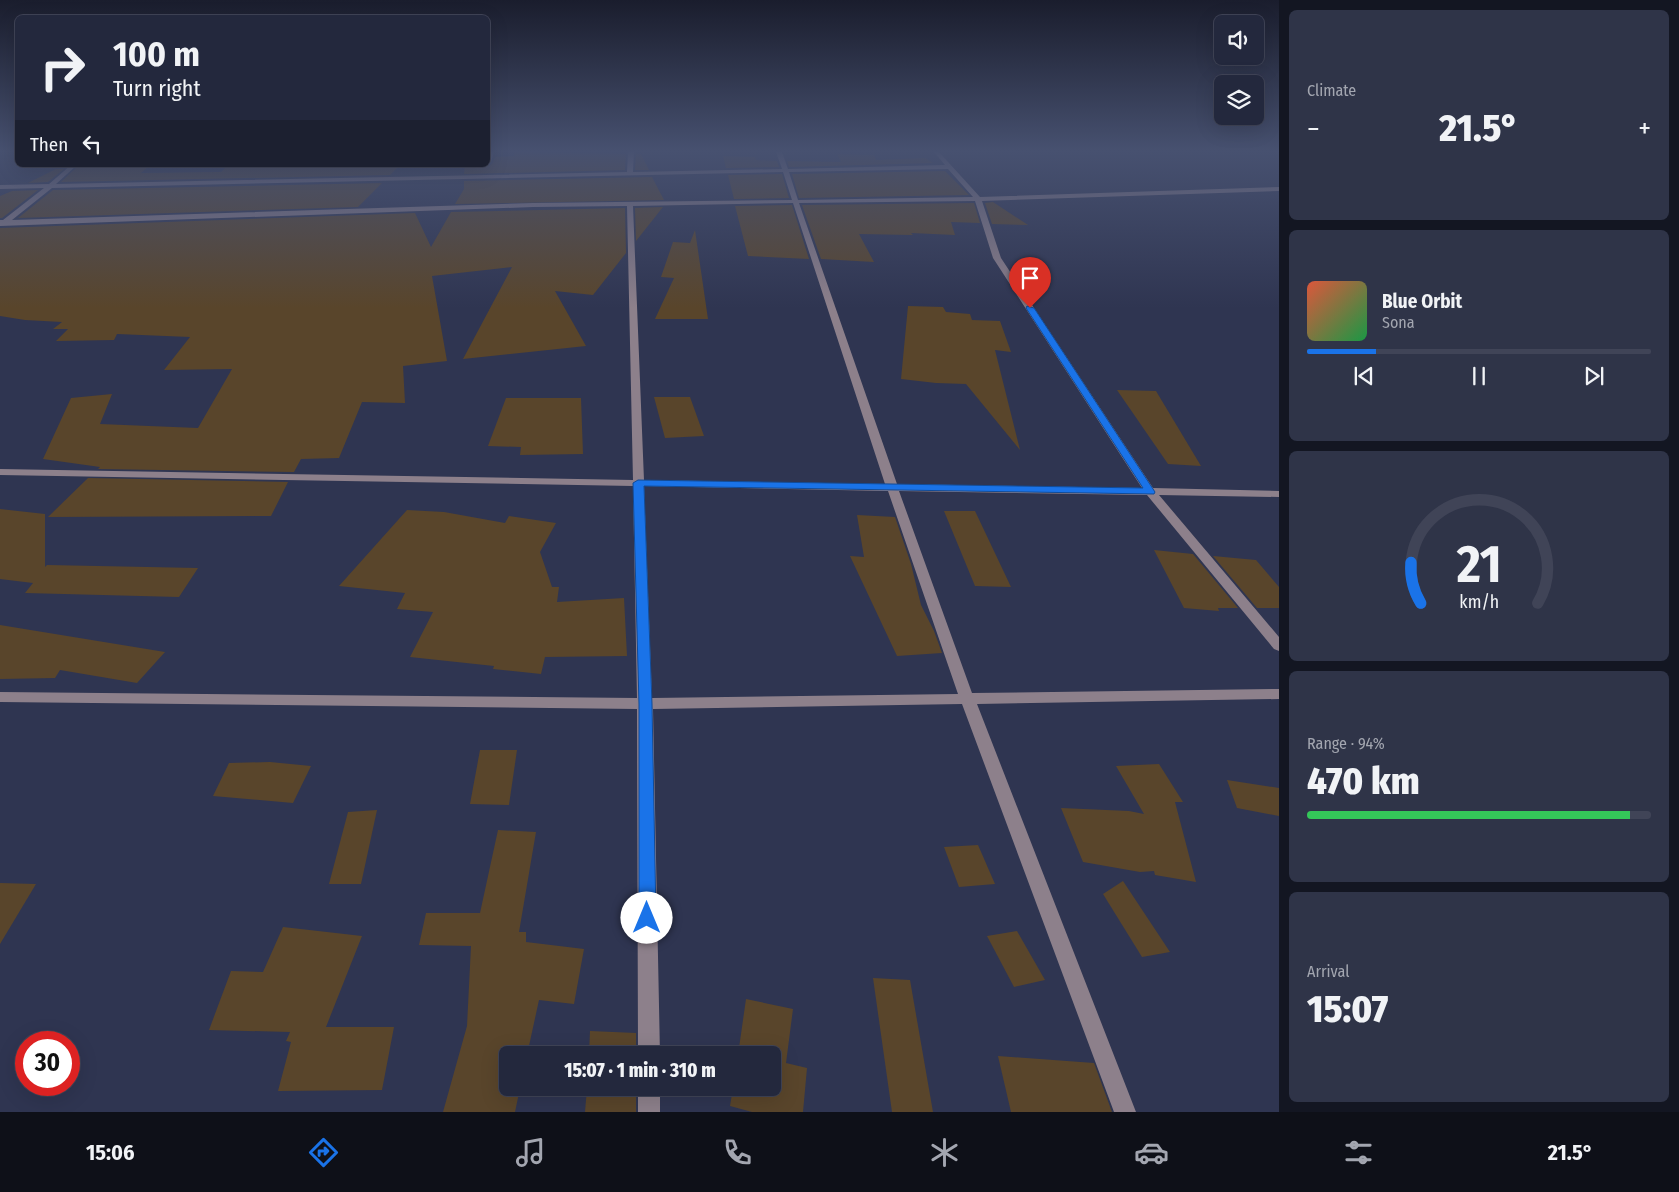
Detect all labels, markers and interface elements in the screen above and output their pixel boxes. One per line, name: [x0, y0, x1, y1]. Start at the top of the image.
map controls: [1214, 15, 1264, 125]
button: sound: [1214, 15, 1264, 65]
text: 100 m: [113, 33, 200, 75]
icon: right: [30, 35, 95, 100]
text: Turn right: [113, 75, 201, 102]
button: layers: [1214, 75, 1264, 125]
text: Climate: [1307, 81, 1356, 100]
text: 21.5°: [1439, 105, 1519, 151]
text: −: [1307, 112, 1320, 145]
text: +: [1638, 112, 1651, 145]
icon: left: [78, 130, 106, 158]
text: Then: [30, 133, 68, 156]
pin: [1009, 257, 1051, 308]
icon: arrive: [1016, 264, 1044, 292]
text: Blue Orbit: [1382, 290, 1462, 313]
text: Sona: [1382, 313, 1415, 332]
icon: previous: [1350, 362, 1378, 390]
icon: pause: [1465, 362, 1493, 390]
icon: next: [1580, 362, 1608, 390]
text: 21: [1455, 533, 1502, 596]
text: km/h: [1459, 591, 1499, 613]
text: Range · 94%: [1307, 734, 1385, 753]
text: 470 km: [1307, 758, 1420, 804]
position arrow: [620, 891, 672, 943]
text: Arrival: [1307, 962, 1349, 981]
text: 15:07: [1307, 986, 1388, 1032]
speed limit sign: 30: [15, 1031, 80, 1096]
text: 15:07 · 1 min · 310 m: [564, 1059, 716, 1082]
icon: directions: [306, 1135, 341, 1170]
icon: music: [513, 1135, 548, 1170]
icon: phone: [720, 1135, 755, 1170]
icon: climate: [927, 1135, 962, 1170]
icon: car: [1134, 1135, 1169, 1170]
icon: filters: [1341, 1135, 1376, 1170]
text: 15:06: [86, 1139, 135, 1166]
text: 21.5°: [1548, 1139, 1593, 1166]

